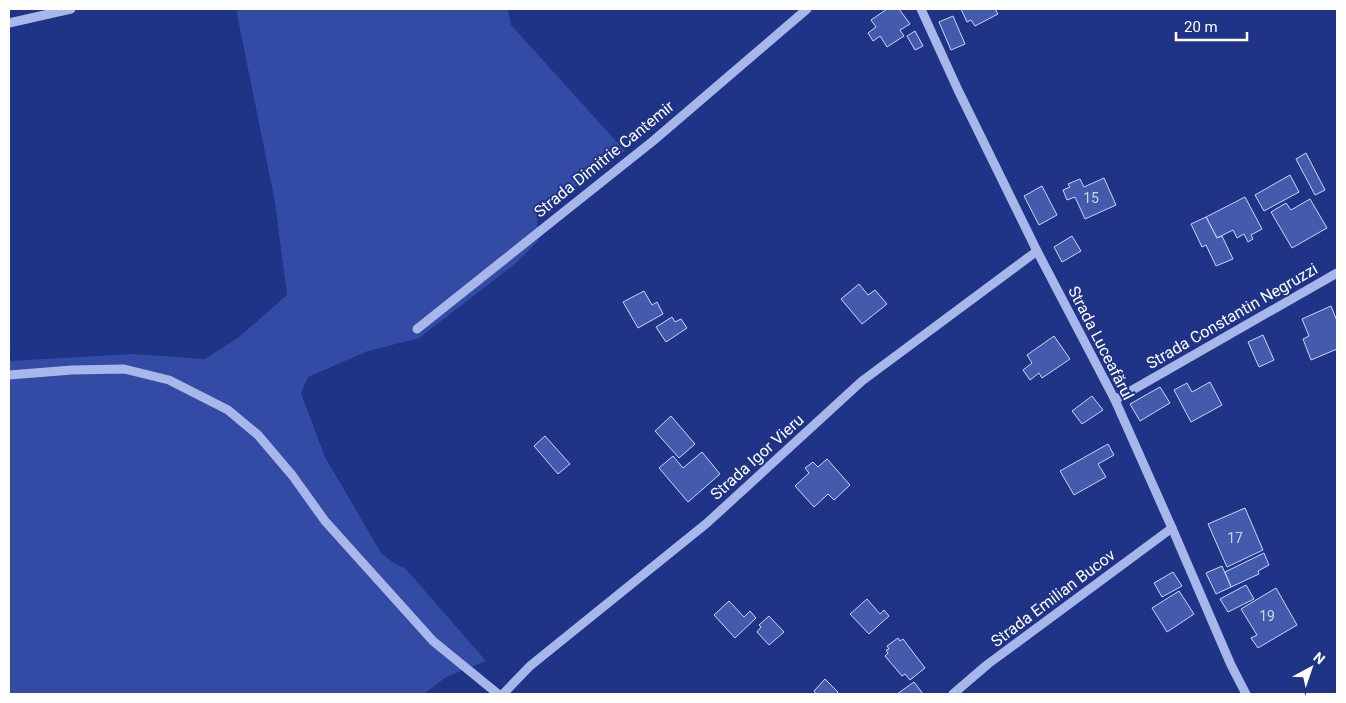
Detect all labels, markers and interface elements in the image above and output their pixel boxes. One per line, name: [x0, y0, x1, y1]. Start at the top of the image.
scale bar: [1176, 10, 1247, 42]
text: 20 m: [1184, 18, 1218, 36]
street label: Strada Dimitrie Cantemir: [530, 96, 678, 221]
house number: 15: [1083, 190, 1099, 206]
street label: Strada Constantin Negruzzi: [1143, 259, 1321, 373]
street label: Strada Luceafărul: [1064, 283, 1138, 403]
street label: Strada Igor Vieru: [706, 410, 808, 504]
house number: 17: [1227, 530, 1243, 546]
street label: Strada Emilian Bucov: [987, 545, 1119, 651]
house number: 19: [1259, 608, 1275, 624]
north arrow: [1286, 643, 1336, 693]
text: N: [1310, 649, 1328, 667]

